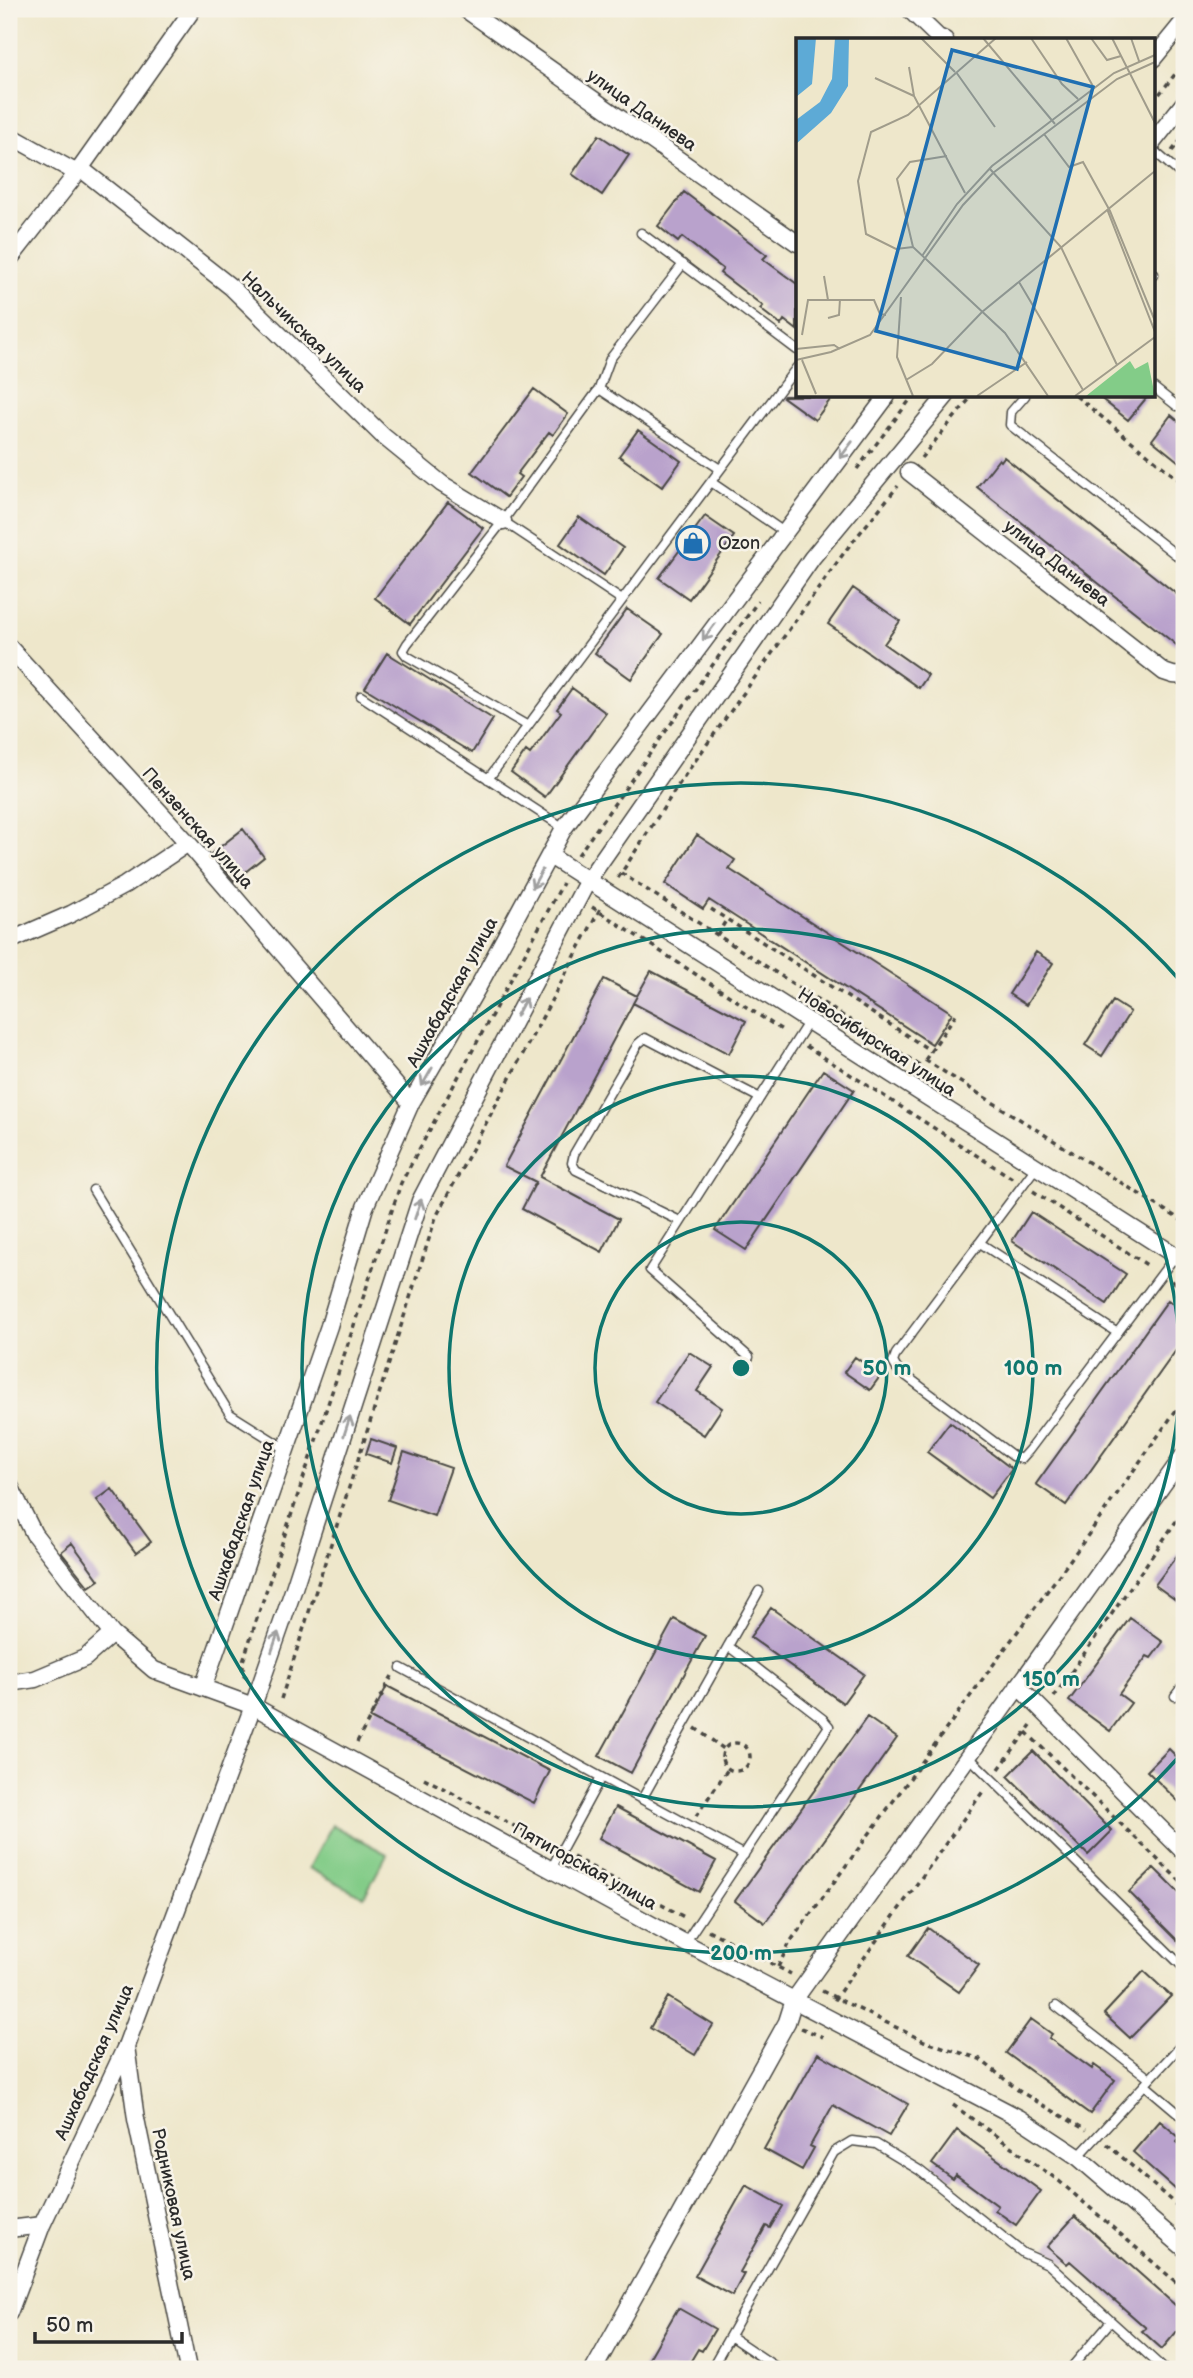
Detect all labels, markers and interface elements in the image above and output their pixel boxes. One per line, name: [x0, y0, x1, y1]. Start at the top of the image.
inset map: [796, 38, 1154, 397]
street label: улица Даниева: [583, 65, 701, 156]
street label: Нальчикская улица: [237, 267, 371, 398]
one-way arrow: [838, 440, 853, 459]
street label: улица Даниева: [1000, 516, 1114, 611]
shop icon: Ozon: [674, 524, 712, 562]
place label: Ozon: [718, 533, 760, 554]
one-way arrow: [702, 622, 717, 641]
street label: Пензенская улица: [138, 763, 258, 894]
one-way arrow: [530, 868, 544, 888]
street label: Ашхабадская улица: [402, 913, 503, 1072]
street label: Новосибирская улица: [794, 984, 960, 1102]
one-way arrow: [515, 997, 529, 1018]
one-way arrow: [419, 1067, 433, 1087]
one-way arrow: [413, 1199, 425, 1221]
centre of rings: [729, 1356, 753, 1380]
text: 50 m: [863, 1356, 911, 1381]
text: 100 m: [1004, 1356, 1062, 1381]
one-way arrow: [342, 1415, 354, 1437]
street label: Ашхабадская улица: [204, 1437, 279, 1604]
one-way arrow: [270, 1631, 282, 1653]
text: 150 m: [1022, 1667, 1080, 1692]
street label: Пятигорская улица: [509, 1818, 661, 1915]
text: 200 m: [710, 1941, 772, 1966]
street label: Ашхабадская улица: [50, 1981, 138, 2144]
street label: Родниковая улица: [147, 2126, 200, 2282]
scale bar: [35, 2301, 182, 2345]
text: 50 m: [46, 2313, 93, 2338]

